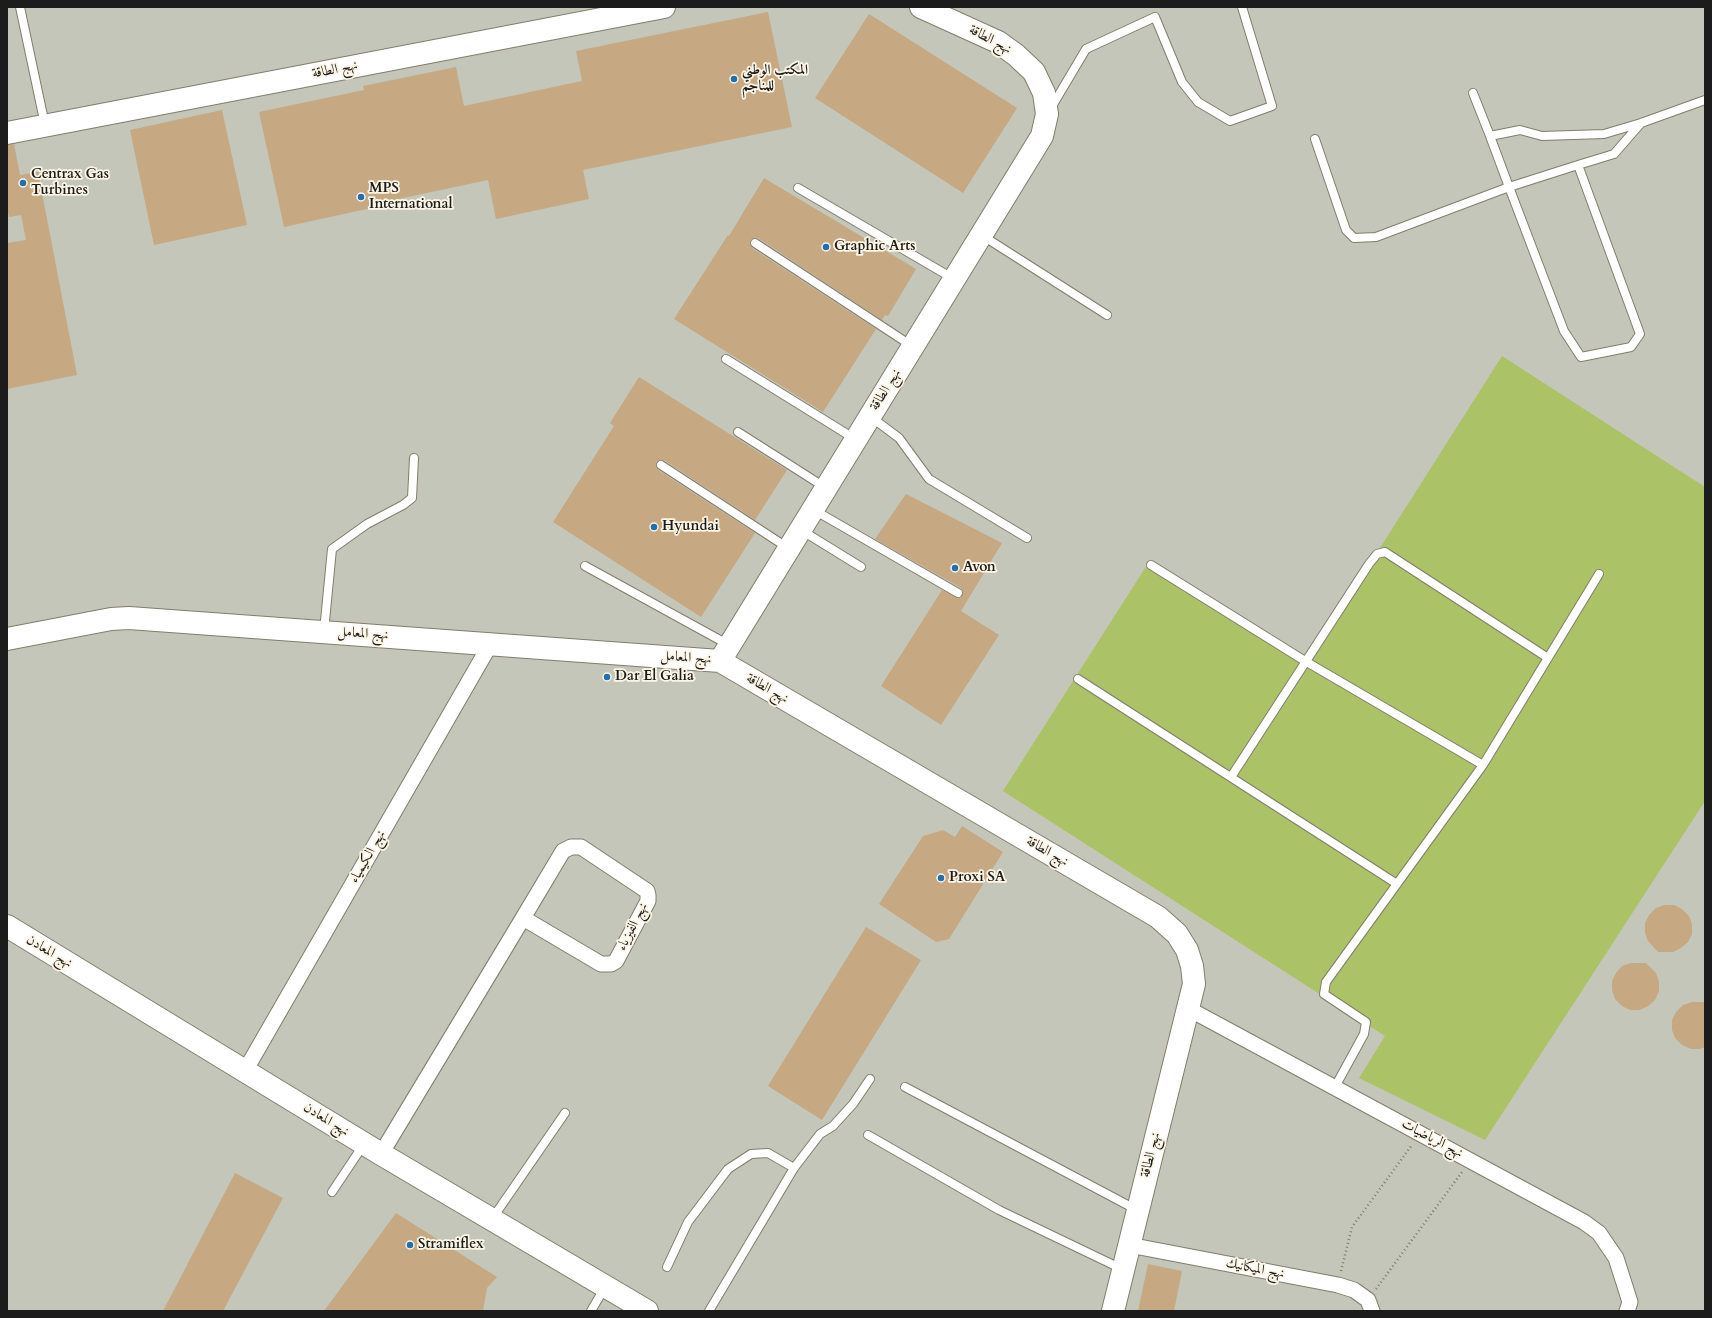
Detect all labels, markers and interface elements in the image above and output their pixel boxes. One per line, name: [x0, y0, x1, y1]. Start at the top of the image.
street label: نهج الطاقة: [966, 22, 1014, 58]
street label: نهج الطاقة: [311, 57, 359, 83]
place label: المكتب الوطني للمناجم: [742, 63, 808, 96]
marker: المكتب الوطني للمناجم: [729, 74, 739, 84]
place label: Centrax Gas Turbines: [31, 167, 109, 200]
marker: Centrax Gas Turbines: [18, 178, 28, 188]
place label: MPS International: [369, 181, 453, 214]
marker: MPS International: [356, 192, 366, 202]
place label: Graphic Arts: [834, 239, 915, 255]
marker: Graphic Arts: [821, 242, 831, 252]
street label: نهج الطاقة: [867, 366, 905, 414]
place label: Hyundai: [662, 519, 719, 535]
marker: Hyundai: [649, 522, 659, 532]
place label: Avon: [963, 560, 996, 576]
marker: Avon: [950, 563, 960, 573]
street label: نهج المعامل: [337, 624, 389, 644]
street label: نهج المعامل: [660, 648, 712, 668]
place label: Dar El Galia: [615, 669, 694, 685]
street label: نهج الطاقة: [743, 670, 791, 708]
marker: Dar El Galia: [602, 672, 612, 682]
street label: نهج الكيمياء: [346, 828, 390, 886]
street label: نهج الطاقة: [1023, 833, 1071, 871]
place label: Proxi SA: [949, 870, 1005, 886]
marker: Proxi SA: [936, 873, 946, 883]
street label: نهج الفيزياء: [614, 900, 652, 954]
street label: نهج المعادن: [23, 932, 75, 972]
street label: نهج المعادن: [300, 1099, 352, 1141]
street label: نهج الرياضيات: [1398, 1116, 1466, 1162]
street label: نهج الطاقة: [1137, 1131, 1165, 1179]
place label: Stramiflex: [418, 1237, 484, 1253]
marker: Stramiflex: [405, 1240, 415, 1250]
street label: نهج الميكانيك: [1224, 1255, 1286, 1283]

